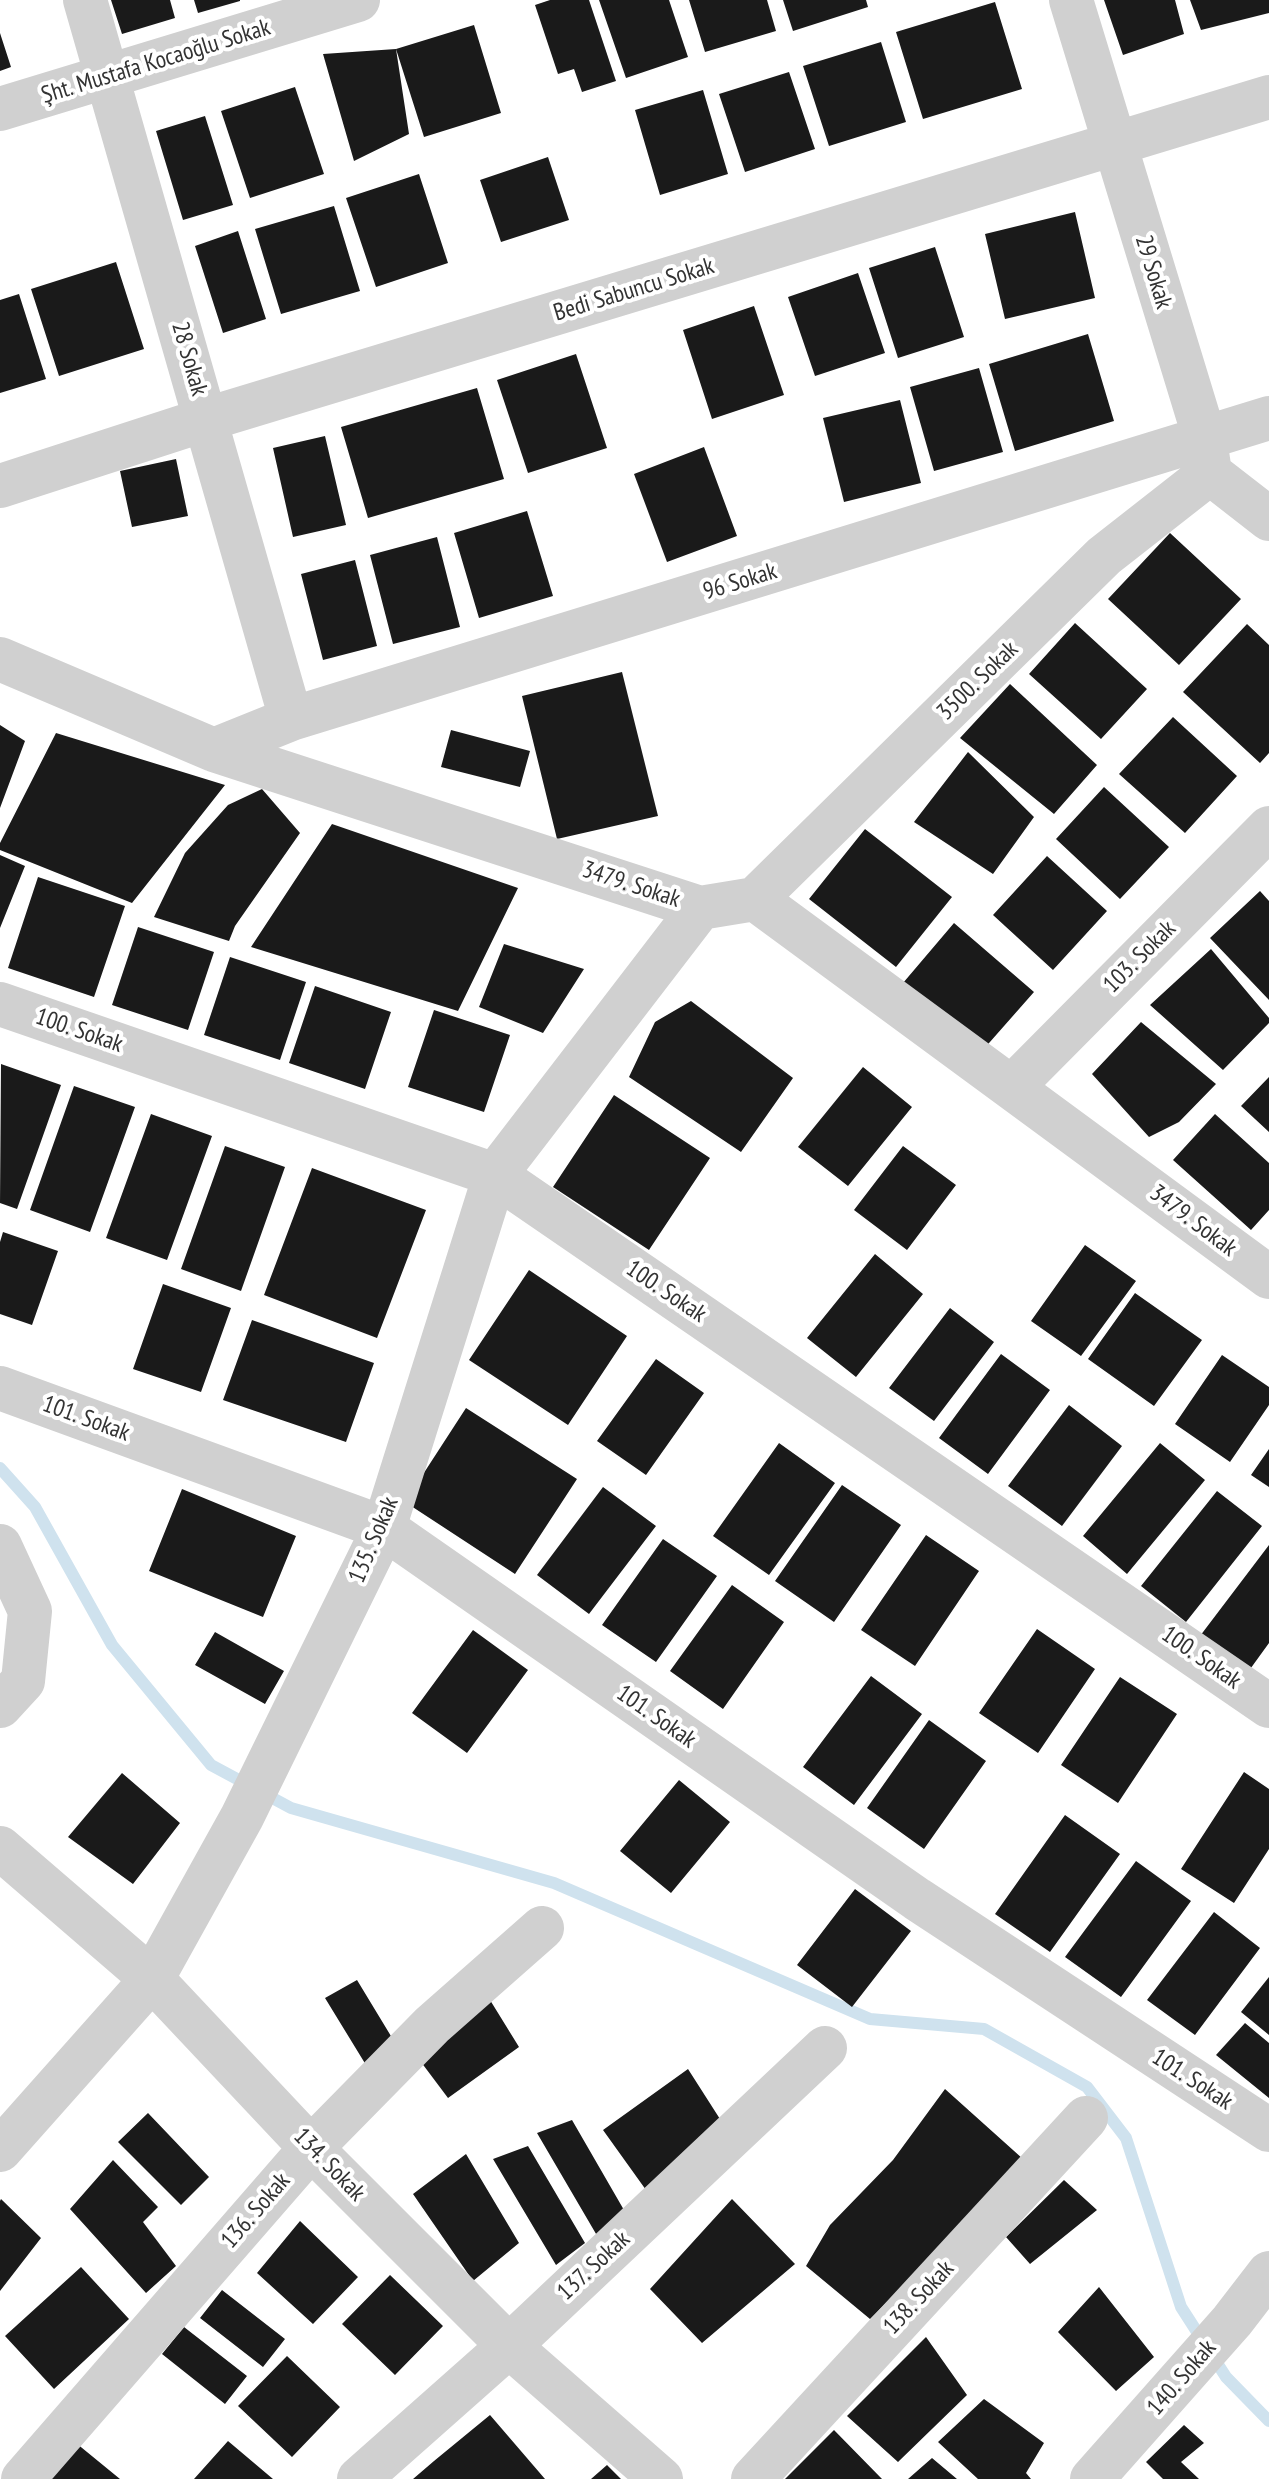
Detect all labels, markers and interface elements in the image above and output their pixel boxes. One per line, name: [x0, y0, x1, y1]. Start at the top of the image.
street label: Şht. Mustafa Kocaoğlu Sokak: [38, 13, 274, 111]
street label: 29 Sokak: [1128, 232, 1178, 312]
street label: Bedi Sabuncu Sokak: [550, 252, 718, 328]
street label: 28 Sokak: [165, 319, 213, 399]
street label: 96 Sokak: [700, 557, 780, 607]
street label: 3500. Sokak: [932, 635, 1024, 727]
street label: 3479. Sokak: [578, 856, 684, 914]
street label: 103. Sokak: [1098, 915, 1182, 999]
street label: 100. Sokak: [31, 1003, 127, 1059]
street label: 3479. Sokak: [1144, 1179, 1242, 1263]
street label: 100. Sokak: [620, 1255, 712, 1329]
street label: 101. Sokak: [38, 1390, 134, 1448]
street label: 135. Sokak: [343, 1493, 405, 1587]
street label: 100. Sokak: [1156, 1620, 1246, 1696]
street label: 101. Sokak: [611, 1679, 701, 1755]
street label: 101. Sokak: [1146, 2043, 1238, 2117]
street label: 134. Sokak: [287, 2122, 371, 2208]
street label: 136. Sokak: [215, 2167, 297, 2255]
street label: 137. Sokak: [552, 2225, 636, 2307]
street label: 138. Sokak: [878, 2255, 960, 2341]
street label: 140. Sokak: [1141, 2334, 1223, 2422]

